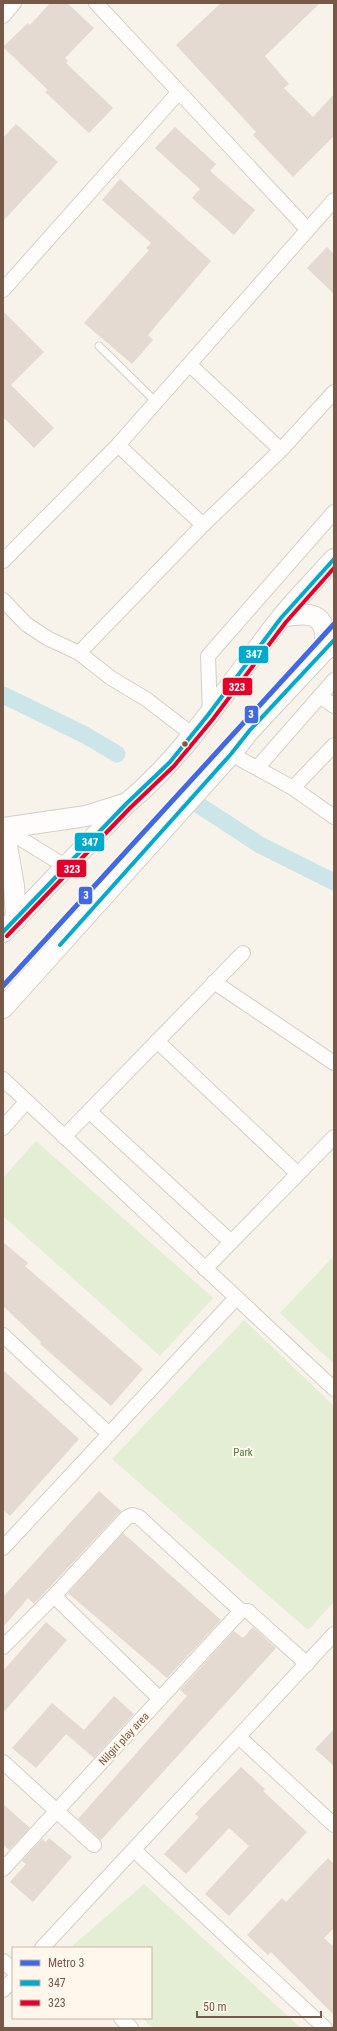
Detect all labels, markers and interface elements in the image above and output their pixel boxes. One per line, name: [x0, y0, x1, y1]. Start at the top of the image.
line badge: 347: [238, 645, 269, 664]
text: 347: [246, 648, 263, 661]
line badge: 323: [222, 677, 253, 696]
text: 323: [229, 681, 246, 694]
line badge: 3: [244, 705, 259, 724]
text: 3: [248, 708, 254, 721]
unlabelled marker: [180, 739, 190, 749]
line badge: 347: [74, 832, 105, 852]
text: 347: [82, 836, 99, 849]
line badge: 323: [56, 859, 87, 878]
text: 323: [64, 863, 81, 876]
line badge: 3: [78, 886, 93, 905]
text: 3: [83, 889, 89, 902]
park label: Park: [233, 1446, 253, 1459]
street label: Nilgiri play area: [96, 1710, 152, 1768]
legend: [12, 1947, 152, 2019]
text: Metro 3: [48, 1956, 85, 1970]
text: 347: [48, 1976, 66, 1990]
scale bar: [197, 1993, 321, 2019]
text: 323: [48, 1996, 66, 2010]
text: 50 m: [203, 2000, 227, 2014]

